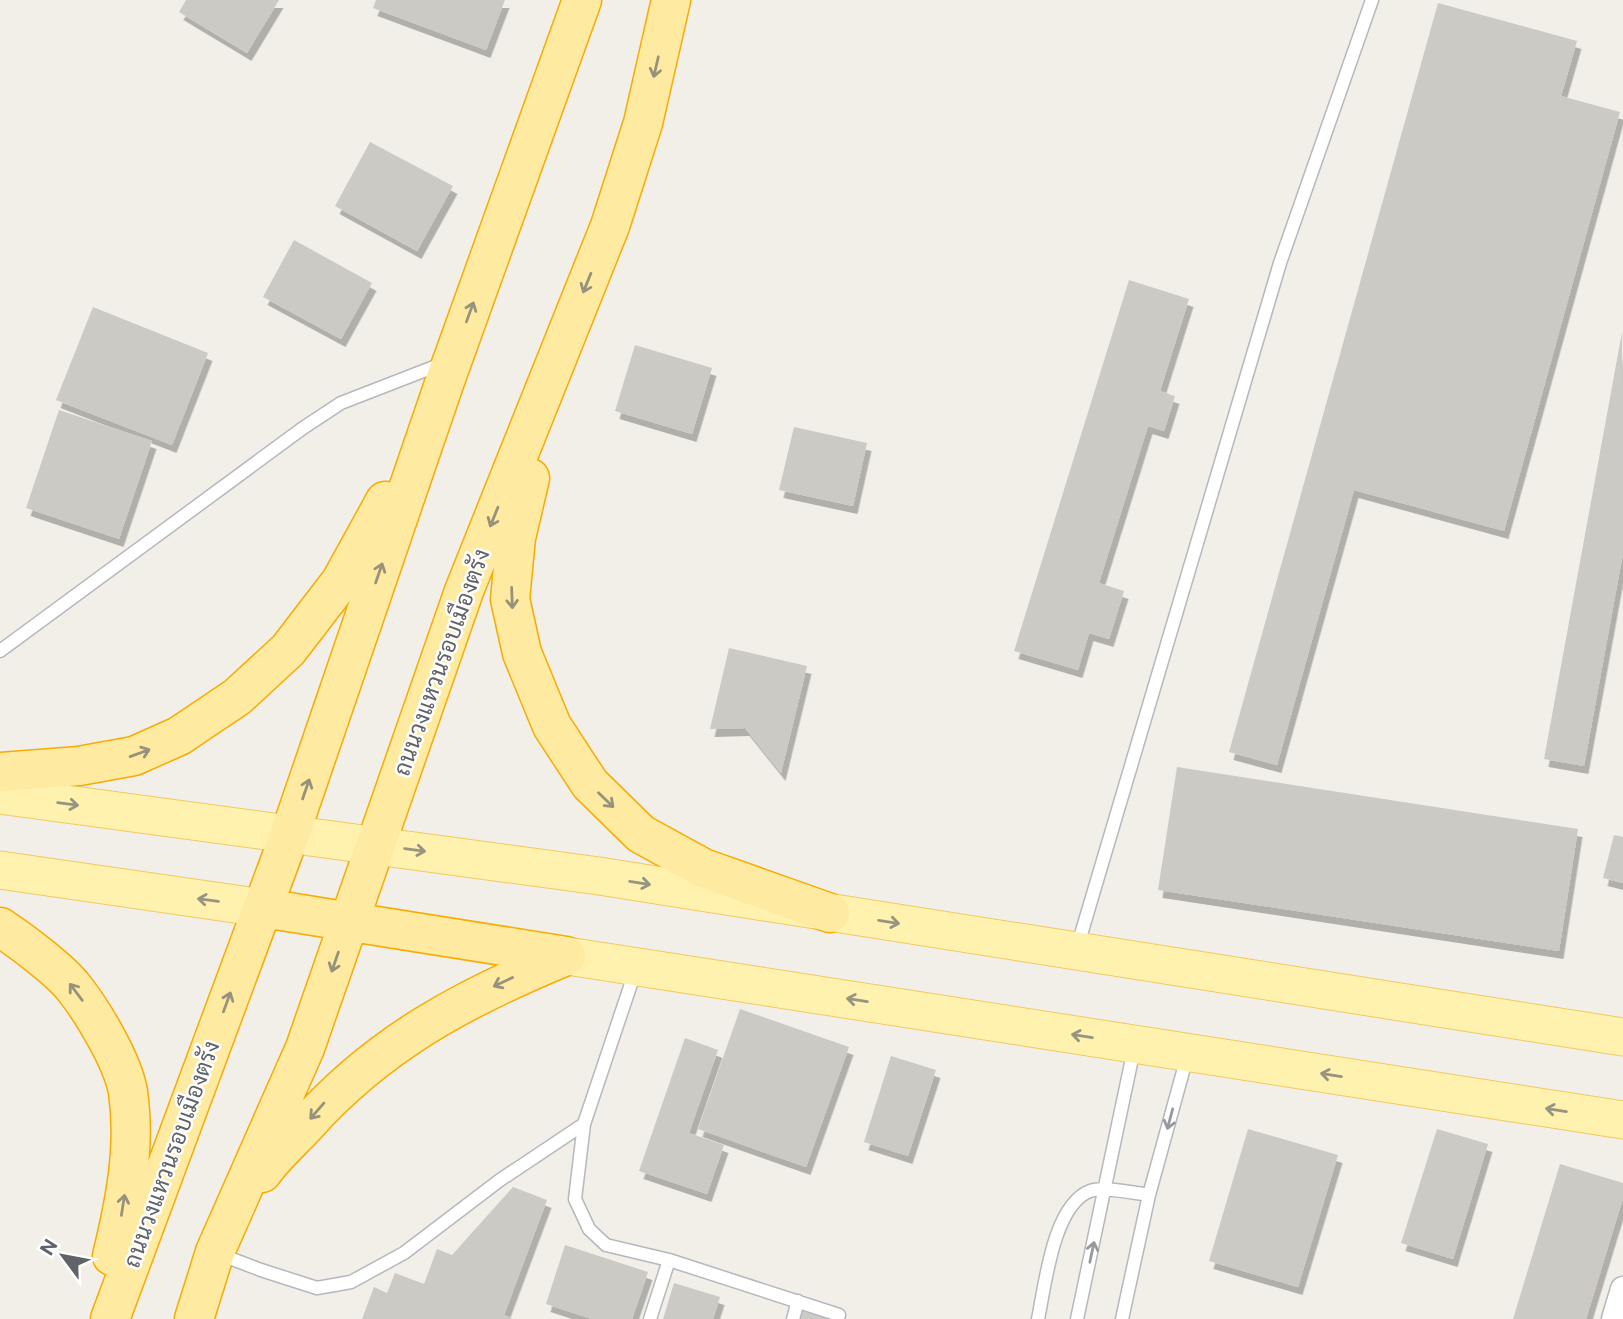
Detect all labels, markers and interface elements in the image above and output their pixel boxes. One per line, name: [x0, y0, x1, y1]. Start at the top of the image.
one-way arrow: [649, 55, 662, 77]
one-way arrow: [580, 272, 593, 293]
one-way arrow: [464, 302, 477, 324]
one-way arrow: [486, 506, 499, 527]
street label: ถนนวงแหวนรอบเมืองตรัง: [386, 545, 495, 779]
one-way arrow: [374, 563, 386, 585]
one-way arrow: [505, 586, 518, 609]
one-way arrow: [128, 745, 150, 758]
one-way arrow: [301, 778, 313, 800]
one-way arrow: [597, 792, 615, 808]
one-way arrow: [56, 798, 78, 811]
one-way arrow: [403, 844, 425, 857]
one-way arrow: [628, 877, 651, 890]
one-way arrow: [197, 893, 220, 906]
one-way arrow: [877, 916, 900, 929]
one-way arrow: [328, 950, 340, 972]
one-way arrow: [493, 976, 514, 990]
one-way arrow: [68, 983, 83, 1001]
one-way arrow: [222, 992, 235, 1014]
one-way arrow: [846, 994, 869, 1007]
one-way arrow: [1071, 1029, 1094, 1042]
street label: ถนนวงแหวนรอบเมืองตรัง: [116, 1037, 225, 1271]
one-way arrow: [1320, 1068, 1343, 1081]
one-way arrow: [309, 1102, 325, 1120]
one-way arrow: [1545, 1103, 1567, 1116]
one-way arrow: [1163, 1107, 1176, 1130]
one-way arrow: [117, 1194, 130, 1217]
north arrow: [28, 1221, 98, 1291]
text: N: [35, 1235, 62, 1259]
one-way arrow: [1085, 1241, 1099, 1264]

